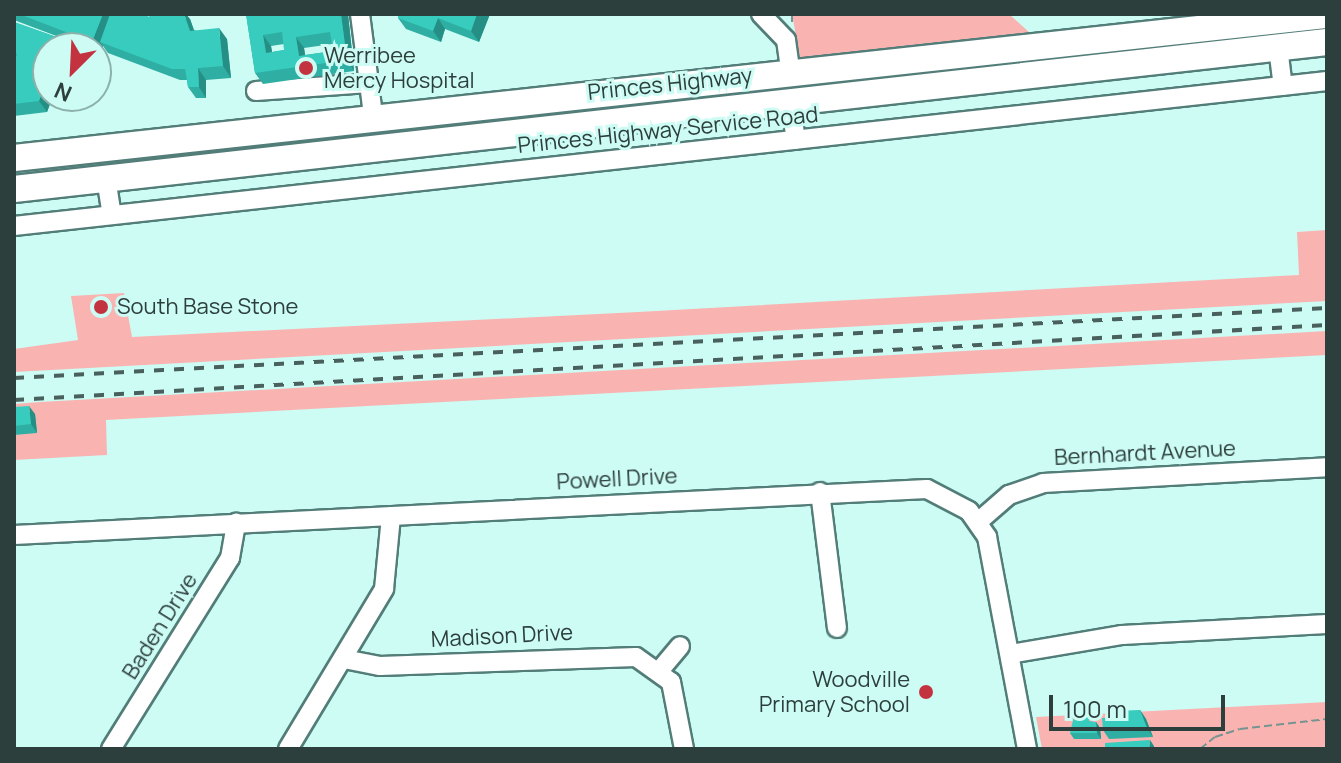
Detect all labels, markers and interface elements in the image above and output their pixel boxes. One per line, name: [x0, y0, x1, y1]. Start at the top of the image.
north arrow: [32, 32, 112, 112]
place label: Werribee Mercy Hospital: [324, 42, 475, 94]
marker: Werribee Mercy Hospital: [295, 57, 317, 79]
street label: Princes Highway: [586, 62, 754, 106]
text: N: [50, 75, 76, 109]
street label: Princes Highway Service Road: [516, 101, 820, 159]
place label: South Base Stone: [117, 294, 298, 320]
marker: South Base Stone: [92, 298, 110, 316]
street label: Bernhardt Avenue: [1053, 435, 1237, 471]
street label: Powell Drive: [556, 463, 678, 495]
street label: Baden Drive: [117, 568, 203, 684]
street label: Madison Drive: [430, 619, 574, 653]
place label: Woodville Primary School: [759, 666, 910, 718]
scale bar: [1053, 679, 1229, 729]
marker: Woodville Primary School: [917, 683, 935, 701]
text: 100 m: [1063, 692, 1127, 725]

